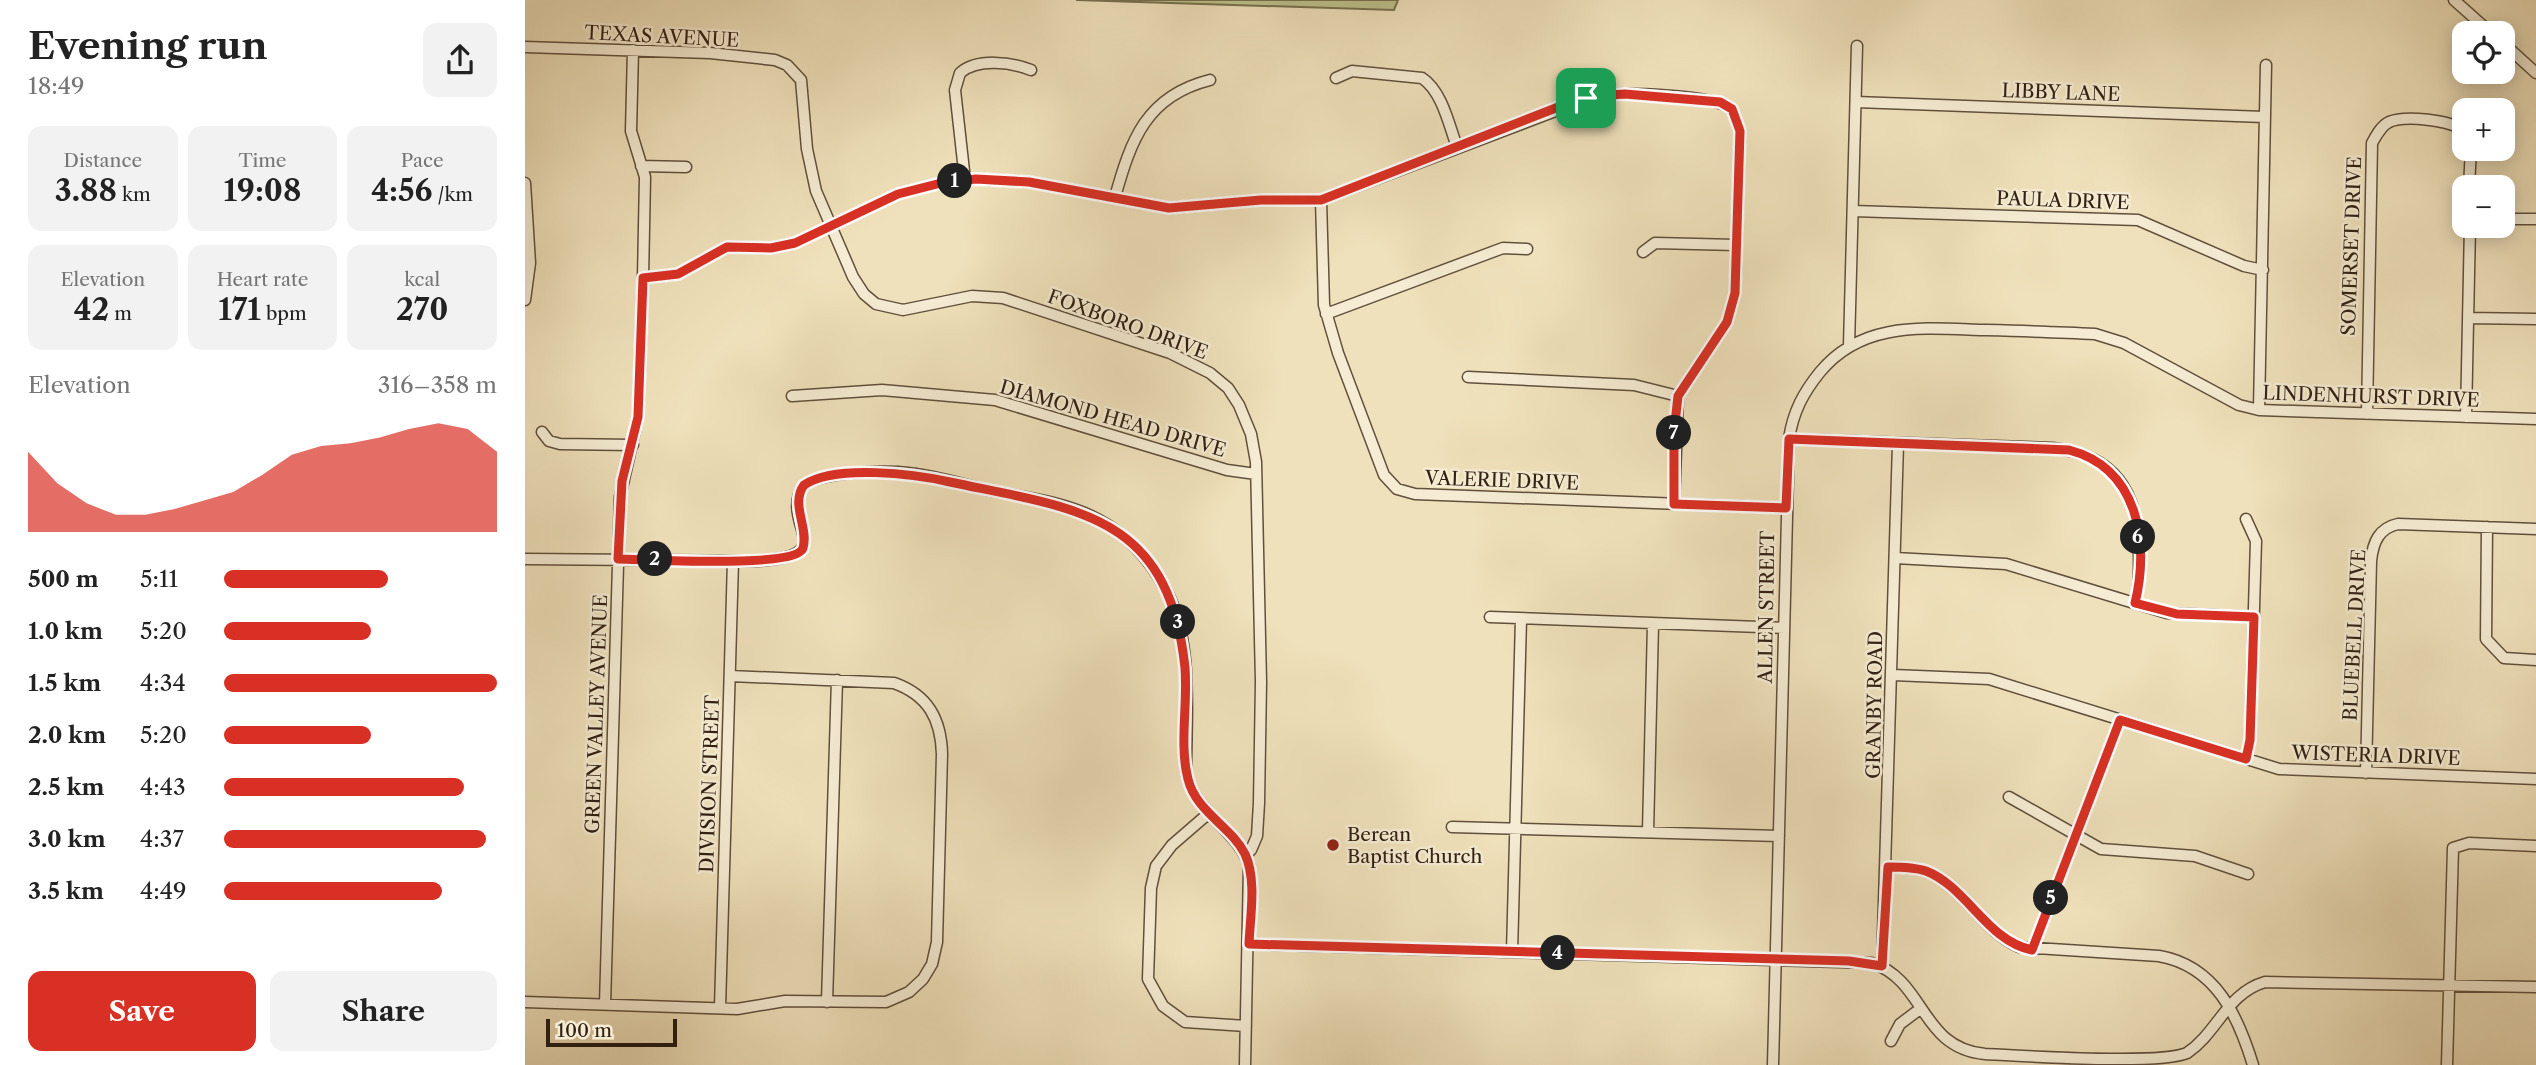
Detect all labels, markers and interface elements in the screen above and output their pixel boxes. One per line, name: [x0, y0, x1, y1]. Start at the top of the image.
street label: TEXAS AVENUE: [584, 21, 740, 52]
map controls: [2452, 21, 2515, 238]
button: locate: [2452, 21, 2515, 84]
text: Evening run: [28, 22, 268, 69]
button: share: [423, 23, 497, 97]
pin: [1556, 68, 1616, 128]
text: 18:49: [28, 72, 85, 100]
icon: arrive: [1567, 79, 1605, 117]
street label: LIBBY LANE: [2001, 79, 2121, 106]
button: +: [2452, 98, 2515, 161]
text: Distance: [64, 149, 142, 172]
text: Time: [238, 149, 287, 172]
text: Pace: [401, 149, 444, 172]
street label: SOMERSET DRIVE: [2337, 156, 2366, 336]
pin: 1: [937, 164, 973, 198]
text: 1: [950, 169, 959, 192]
text: 3.88: [55, 172, 117, 209]
text: 19:08: [224, 172, 301, 209]
text: 4:56: [371, 172, 432, 209]
button: −: [2452, 175, 2515, 238]
text: km: [117, 183, 151, 206]
text: /km: [432, 183, 473, 206]
street label: PAULA DRIVE: [1996, 187, 2130, 214]
text: Elevation: [60, 268, 145, 291]
text: Heart rate: [217, 268, 308, 291]
text: kcal: [404, 268, 440, 291]
street label: FOXBORO DRIVE: [1045, 285, 1211, 364]
text: 42: [74, 291, 109, 328]
text: 171: [218, 291, 261, 328]
text: 270: [396, 291, 448, 328]
text: m: [109, 302, 132, 325]
text: bpm: [261, 302, 307, 325]
text: Elevation: [28, 371, 131, 399]
text: 316–358 m: [378, 371, 497, 399]
street label: DIAMOND HEAD DRIVE: [997, 375, 1229, 462]
street label: LINDENHURST DRIVE: [2262, 381, 2480, 412]
pin: 7: [1657, 416, 1691, 450]
text: 7: [1669, 421, 1678, 444]
street label: VALERIE DRIVE: [1424, 466, 1579, 495]
pin: 6: [2121, 520, 2155, 554]
text: 6: [2132, 525, 2143, 548]
street label: ALLEN STREET: [1754, 530, 1779, 685]
pin: 2: [638, 542, 673, 576]
text: 2: [649, 547, 660, 570]
street label: BLUEBELL DRIVE: [2339, 549, 2370, 722]
text: 500 m: [28, 565, 99, 593]
text: 5:11: [140, 565, 178, 593]
street label: GREEN VALLEY AVENUE: [581, 594, 612, 834]
pin: 3: [1161, 604, 1195, 640]
text: 3: [1172, 610, 1183, 633]
text: 1.0 km: [28, 617, 103, 645]
text: 5:20: [140, 617, 187, 645]
street label: GRANBY ROAD: [1862, 631, 1887, 779]
text: 1.5 km: [28, 669, 101, 697]
text: 4:34: [140, 669, 186, 697]
street label: DIVISION STREET: [695, 694, 724, 873]
text: 2.0 km: [28, 721, 106, 749]
text: 5:20: [140, 721, 187, 749]
street label: WISTERIA DRIVE: [2290, 741, 2461, 770]
text: 2.5 km: [28, 773, 104, 801]
text: 4:43: [140, 773, 186, 801]
place label: Berean Baptist Church: [1347, 823, 1482, 868]
text: 3.0 km: [28, 825, 106, 853]
text: 4:37: [140, 825, 184, 853]
marker: Berean Baptist Church: [1325, 837, 1341, 853]
text: 3.5 km: [28, 877, 104, 905]
text: 4:49: [140, 877, 187, 905]
pin: 5: [2033, 880, 2069, 916]
text: 5: [2045, 886, 2056, 909]
pin: 4: [1541, 936, 1575, 970]
text: 4: [1552, 941, 1563, 964]
button: Save: [28, 971, 256, 1051]
button: Share: [270, 971, 497, 1051]
scale bar: [546, 1016, 677, 1048]
text: 100 m: [557, 1019, 612, 1042]

